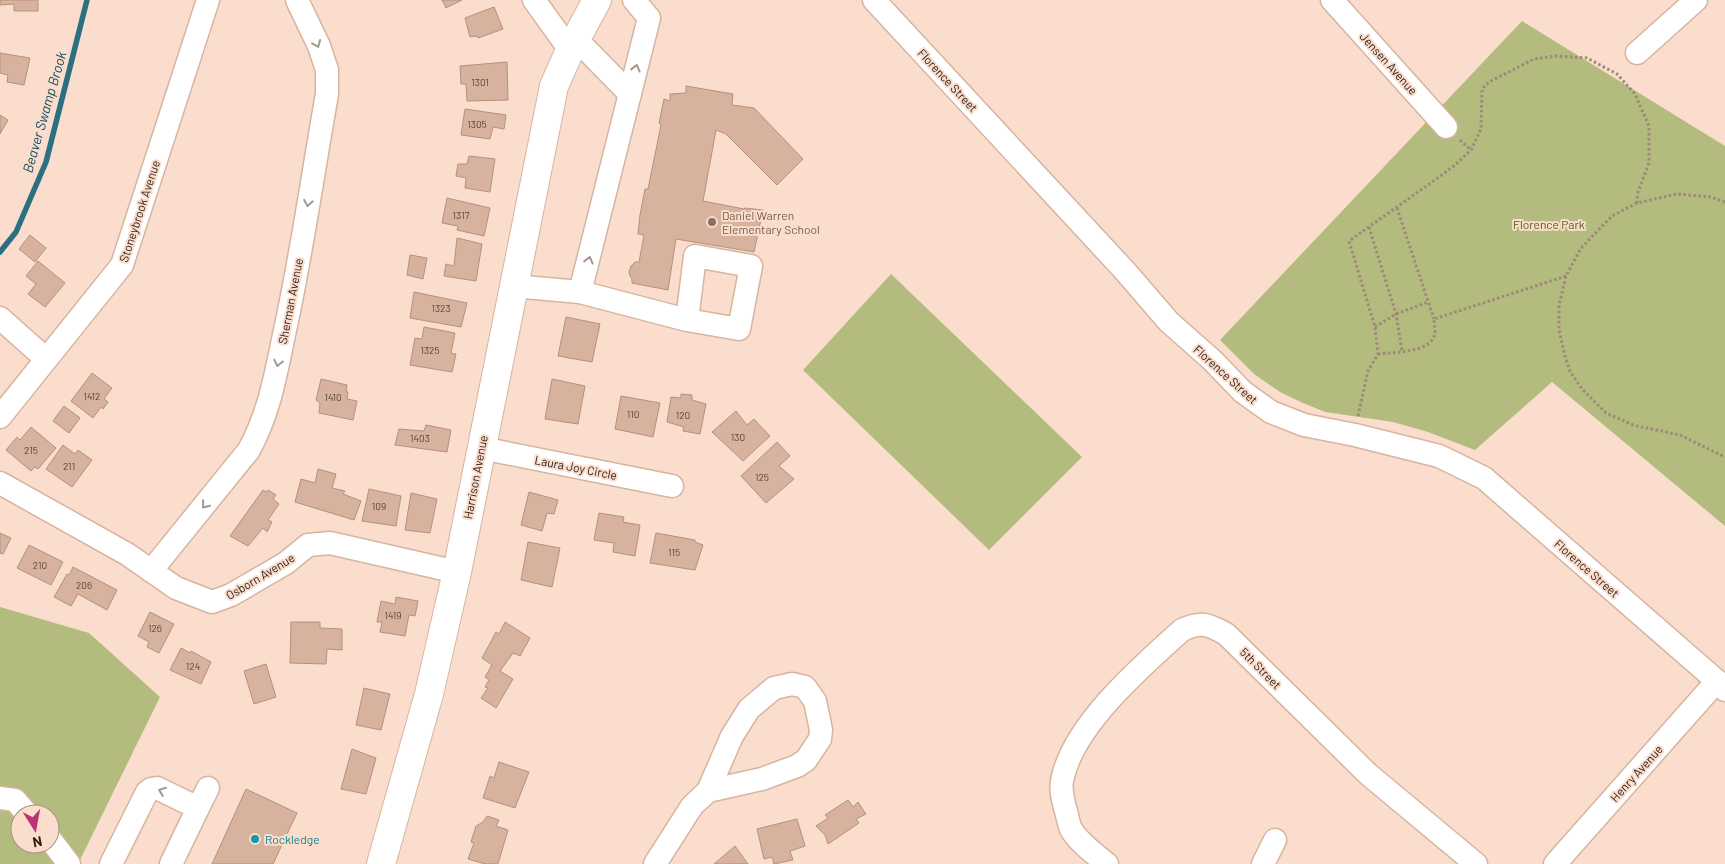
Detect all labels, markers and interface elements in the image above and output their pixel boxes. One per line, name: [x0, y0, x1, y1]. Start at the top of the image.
street label: Jensen Avenue: [1357, 29, 1421, 97]
one-way arrow: [311, 39, 322, 48]
street label: Florence Street: [915, 46, 981, 114]
water label: Beaver Swamp Brook: [19, 49, 70, 175]
one-way arrow: [631, 65, 641, 73]
house number: 1301: [471, 76, 489, 88]
house number: 1305: [467, 118, 487, 130]
street label: Stoneybrook Avenue: [116, 158, 162, 264]
one-way arrow: [303, 199, 313, 208]
place label: Daniel Warren Elementary School: [722, 208, 820, 236]
house number: 1317: [453, 209, 470, 221]
marker: Daniel Warren Elementary School: [706, 216, 718, 228]
park label: Florence Park: [1513, 217, 1585, 231]
one-way arrow: [583, 256, 593, 264]
street label: Sherman Avenue: [275, 257, 305, 345]
house number: 1323: [431, 302, 451, 314]
street label: Florence Street: [1191, 342, 1261, 406]
house number: 1325: [420, 344, 440, 356]
one-way arrow: [273, 359, 284, 368]
house number: 1412: [84, 390, 100, 402]
house number: 1410: [324, 391, 342, 403]
house number: 110: [627, 408, 639, 420]
house number: 120: [676, 409, 690, 421]
house number: 130: [731, 431, 745, 443]
house number: 1403: [410, 432, 430, 444]
street label: Harrison Avenue: [460, 434, 490, 520]
house number: 215: [24, 444, 38, 456]
street label: Laura Joy Circle: [534, 452, 618, 482]
house number: 211: [63, 460, 75, 472]
house number: 125: [755, 471, 769, 483]
one-way arrow: [201, 499, 210, 508]
house number: 109: [372, 500, 386, 512]
street label: Florence Street: [1552, 536, 1622, 600]
house number: 115: [668, 546, 680, 558]
street label: Osborn Avenue: [223, 550, 297, 602]
house number: 210: [33, 559, 47, 571]
house number: 206: [76, 579, 92, 591]
house number: 1419: [385, 609, 401, 621]
house number: 126: [148, 622, 162, 634]
street label: 5th Street: [1238, 645, 1284, 691]
house number: 124: [186, 660, 200, 672]
street label: Henry Avenue: [1607, 742, 1665, 804]
one-way arrow: [158, 787, 167, 797]
north arrow: [10, 804, 60, 854]
place label: Rockledge: [265, 832, 320, 846]
text: N: [31, 833, 44, 851]
marker: Rockledge: [249, 833, 261, 845]

